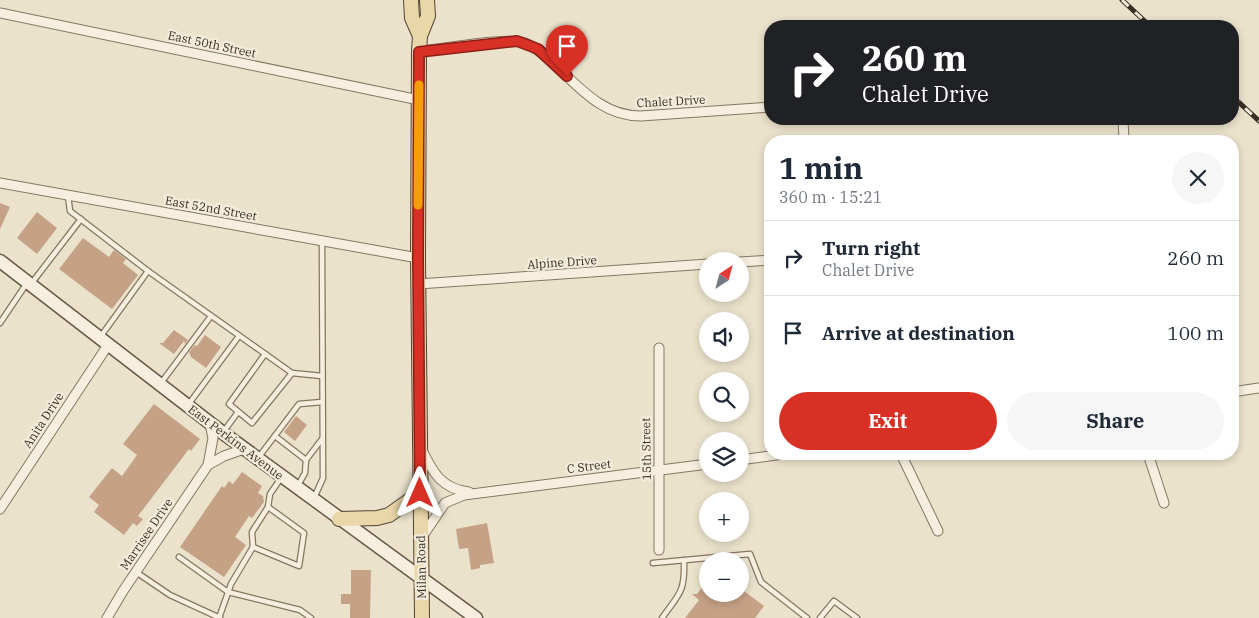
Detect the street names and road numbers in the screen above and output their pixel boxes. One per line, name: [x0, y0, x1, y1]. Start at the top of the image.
street label: East 50th Street: [167, 27, 257, 61]
street label: Chalet Drive: [636, 92, 706, 110]
street label: East 52nd Street: [164, 193, 258, 223]
street label: Alpine Drive: [527, 252, 597, 272]
street label: Anita Drive: [19, 389, 67, 451]
street label: East Perkins Avenue: [185, 401, 287, 483]
street label: 15th Street: [638, 418, 654, 480]
street label: C Street: [566, 456, 612, 476]
street label: Marrisee Drive: [117, 495, 175, 573]
street label: Milan Road: [413, 535, 429, 599]

